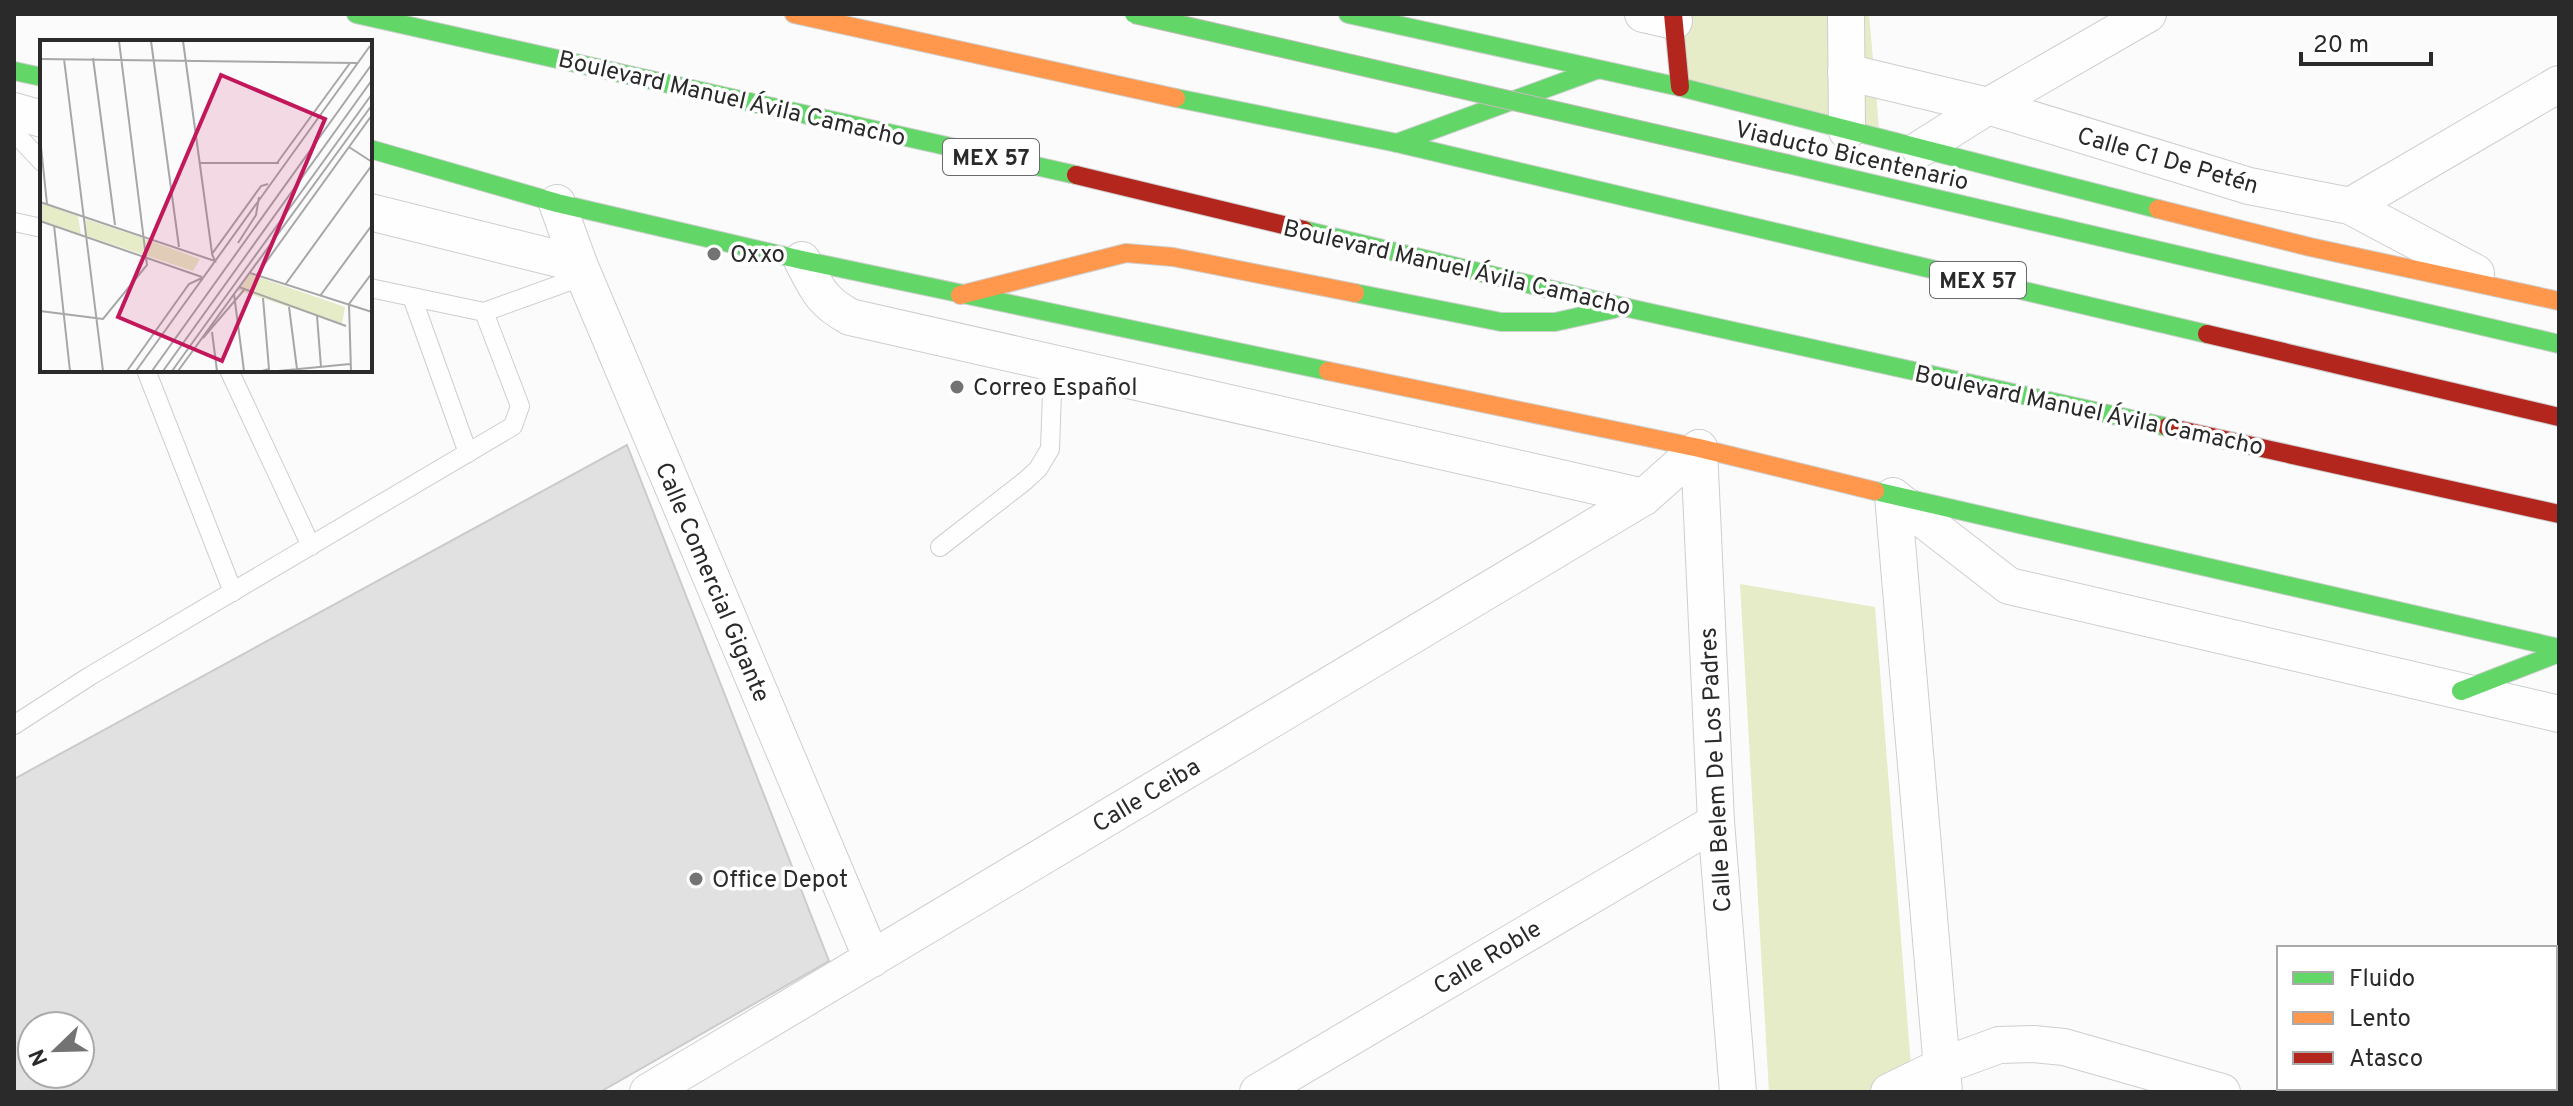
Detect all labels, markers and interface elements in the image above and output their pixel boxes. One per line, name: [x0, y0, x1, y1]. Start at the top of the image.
scale bar: [2301, 16, 2431, 66]
text: 20 m: [2313, 31, 2369, 61]
inset map: [40, 40, 372, 372]
street label: Boulevard Manuel Ávila Camacho: [555, 43, 909, 155]
street label: Viaducto Bicentenario: [1732, 115, 1971, 198]
street label: Calle C1 De Petén: [2073, 122, 2262, 202]
road number: MEX 57: [943, 139, 1039, 175]
street label: Boulevard Manuel Ávila Camacho: [1280, 212, 1634, 324]
place label: Oxxo: [730, 241, 785, 271]
marker: Oxxo: [705, 245, 723, 263]
road number: MEX 57: [1930, 262, 2026, 298]
street label: Boulevard Manuel Ávila Camacho: [1912, 358, 2266, 464]
place label: Correo Español: [973, 374, 1137, 404]
marker: Correo Español: [948, 378, 966, 396]
street label: Calle Comercial Gigante: [647, 458, 775, 707]
street label: Calle Belem De Los Padres: [1695, 627, 1739, 913]
street label: Calle Ceiba: [1088, 753, 1206, 841]
place label: Office Depot: [712, 866, 848, 896]
marker: Office Depot: [687, 870, 705, 888]
street label: Calle Roble: [1429, 915, 1548, 1003]
legend: [2277, 946, 2557, 1090]
text: Fluido: [2349, 965, 2415, 995]
text: Lento: [2349, 1005, 2411, 1035]
north arrow: [16, 1010, 96, 1090]
text: N: [24, 1044, 55, 1069]
text: Atasco: [2349, 1045, 2423, 1075]

